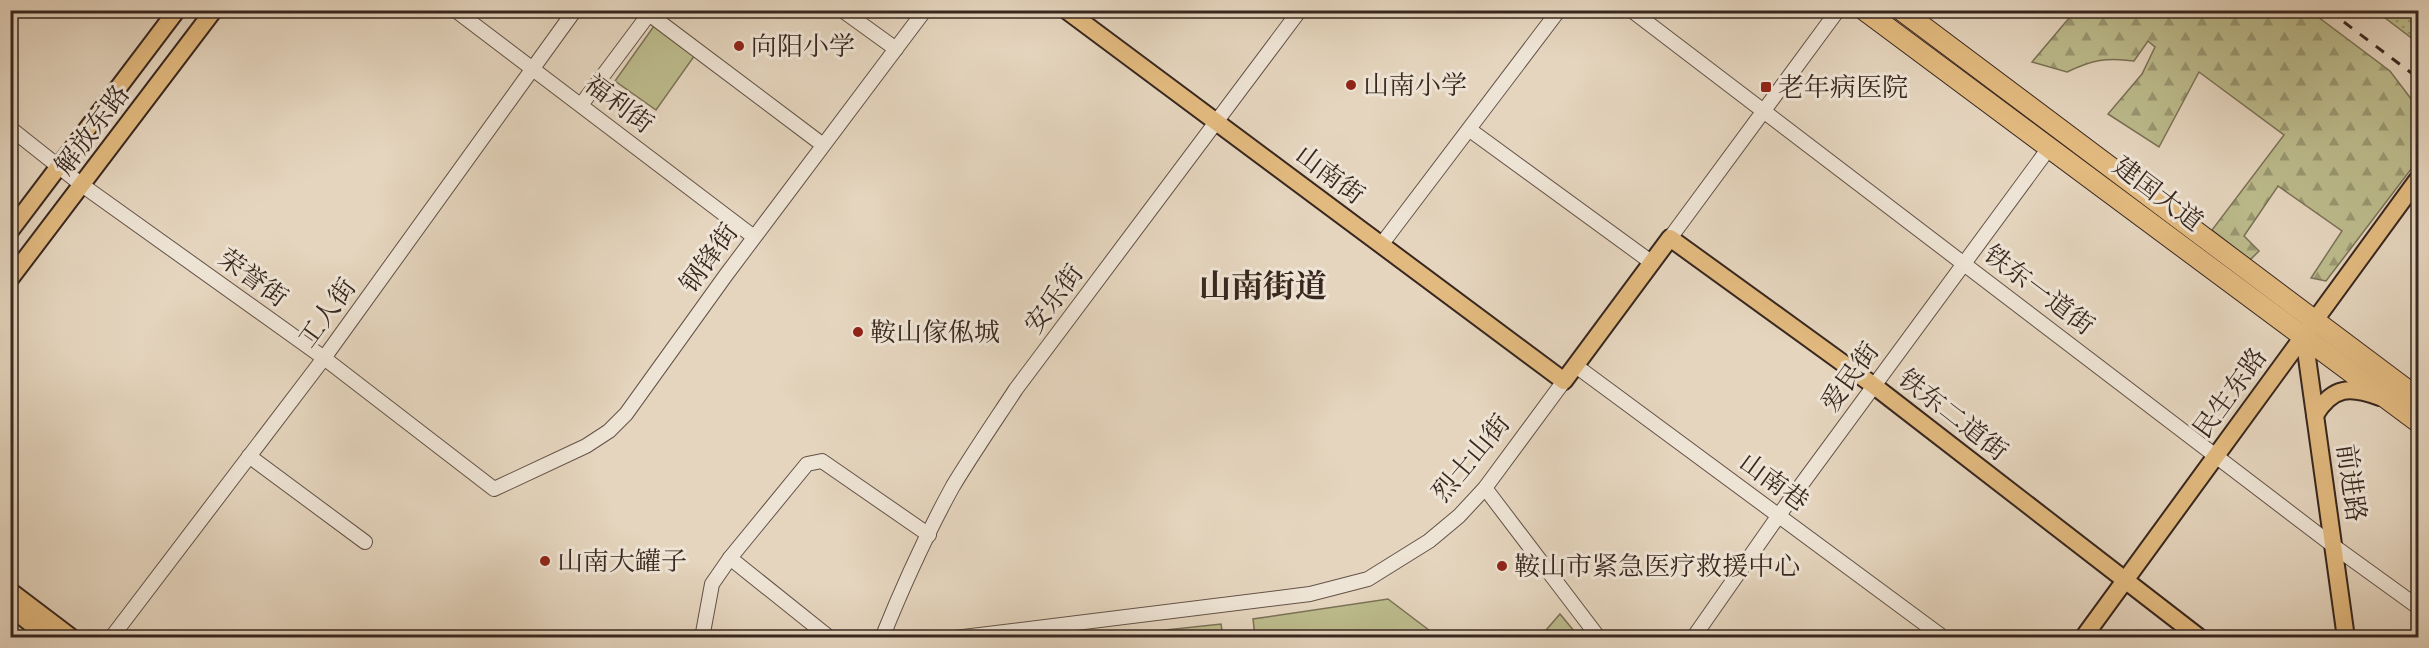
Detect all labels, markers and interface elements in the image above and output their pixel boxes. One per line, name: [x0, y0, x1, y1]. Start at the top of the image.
place label: 向阳小学: [751, 29, 855, 64]
marker: 向阳小学: [732, 39, 746, 53]
street label: 福利街: [577, 67, 661, 141]
place label: 山南小学: [1363, 68, 1467, 103]
place label: 老年病医院: [1778, 70, 1908, 105]
street label: 解放东路: [47, 78, 137, 182]
marker: 山南小学: [1344, 78, 1358, 92]
marker: 老年病医院: [1759, 80, 1773, 94]
street label: 山南街: [1288, 138, 1372, 212]
street label: 建国大道: [2106, 149, 2210, 239]
street label: 钢锋街: [672, 216, 746, 300]
street label: 铁东一道街: [1977, 237, 2101, 343]
street label: 荣誉街: [211, 241, 295, 315]
street label: 安乐街: [1017, 257, 1091, 341]
district label: 山南街道: [1199, 265, 1327, 309]
street label: 工人街: [290, 271, 364, 355]
place label: 鞍山傢俬城: [870, 315, 1000, 350]
marker: 鞍山傢俬城: [851, 325, 865, 339]
street label: 爱民街: [1813, 335, 1887, 419]
street label: 民生东路: [2185, 341, 2275, 445]
street label: 铁东二道街: [1891, 361, 2015, 469]
street label: 烈士山街: [1424, 407, 1518, 509]
street label: 前进路: [2328, 442, 2374, 524]
street label: 山南巷: [1732, 445, 1816, 519]
place label: 山南大罐子: [557, 544, 687, 579]
place label: 鞍山市紧急医疗救援中心: [1514, 549, 1800, 584]
marker: 山南大罐子: [538, 554, 552, 568]
marker: 鞍山市紧急医疗救援中心: [1495, 559, 1509, 573]

